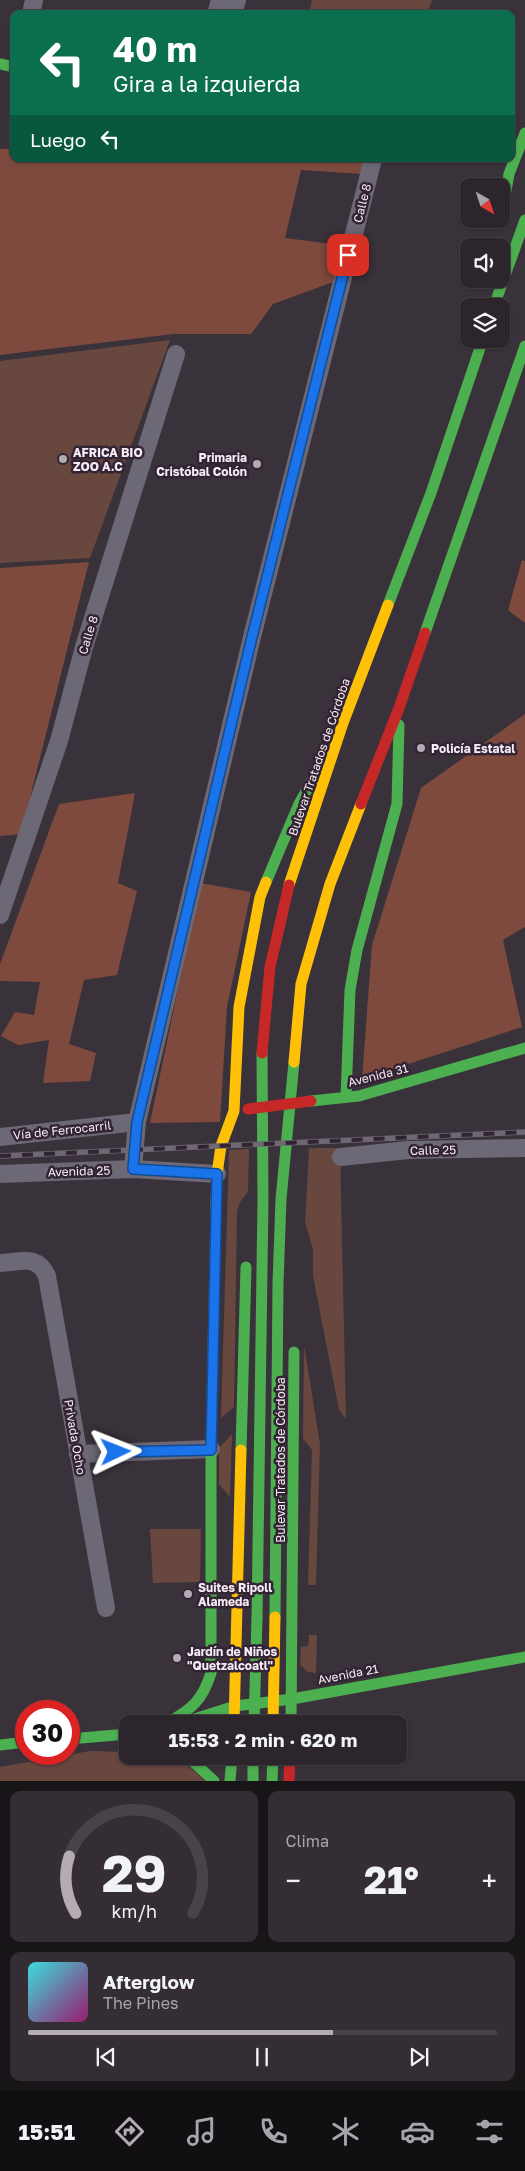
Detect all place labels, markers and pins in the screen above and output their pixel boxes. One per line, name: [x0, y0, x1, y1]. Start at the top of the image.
pin: [327, 234, 369, 276]
place label: AFRICA BIO ZOO A.C: [73, 445, 143, 474]
place label: Primaria Cristóbal Colón: [156, 450, 247, 479]
marker: AFRICA BIO ZOO A.C: [57, 453, 69, 465]
marker: Primaria Cristóbal Colón: [251, 458, 263, 470]
place label: Policía Estatal: [431, 741, 515, 756]
marker: Policía Estatal: [415, 742, 427, 754]
place label: Suites Ripoll Alameda: [198, 1580, 272, 1609]
marker: Suites Ripoll Alameda: [182, 1588, 194, 1600]
place label: Jardín de Niños "Quetzalcoatl": [187, 1644, 278, 1673]
marker: Jardín de Niños "Quetzalcoatl": [171, 1652, 183, 1664]

